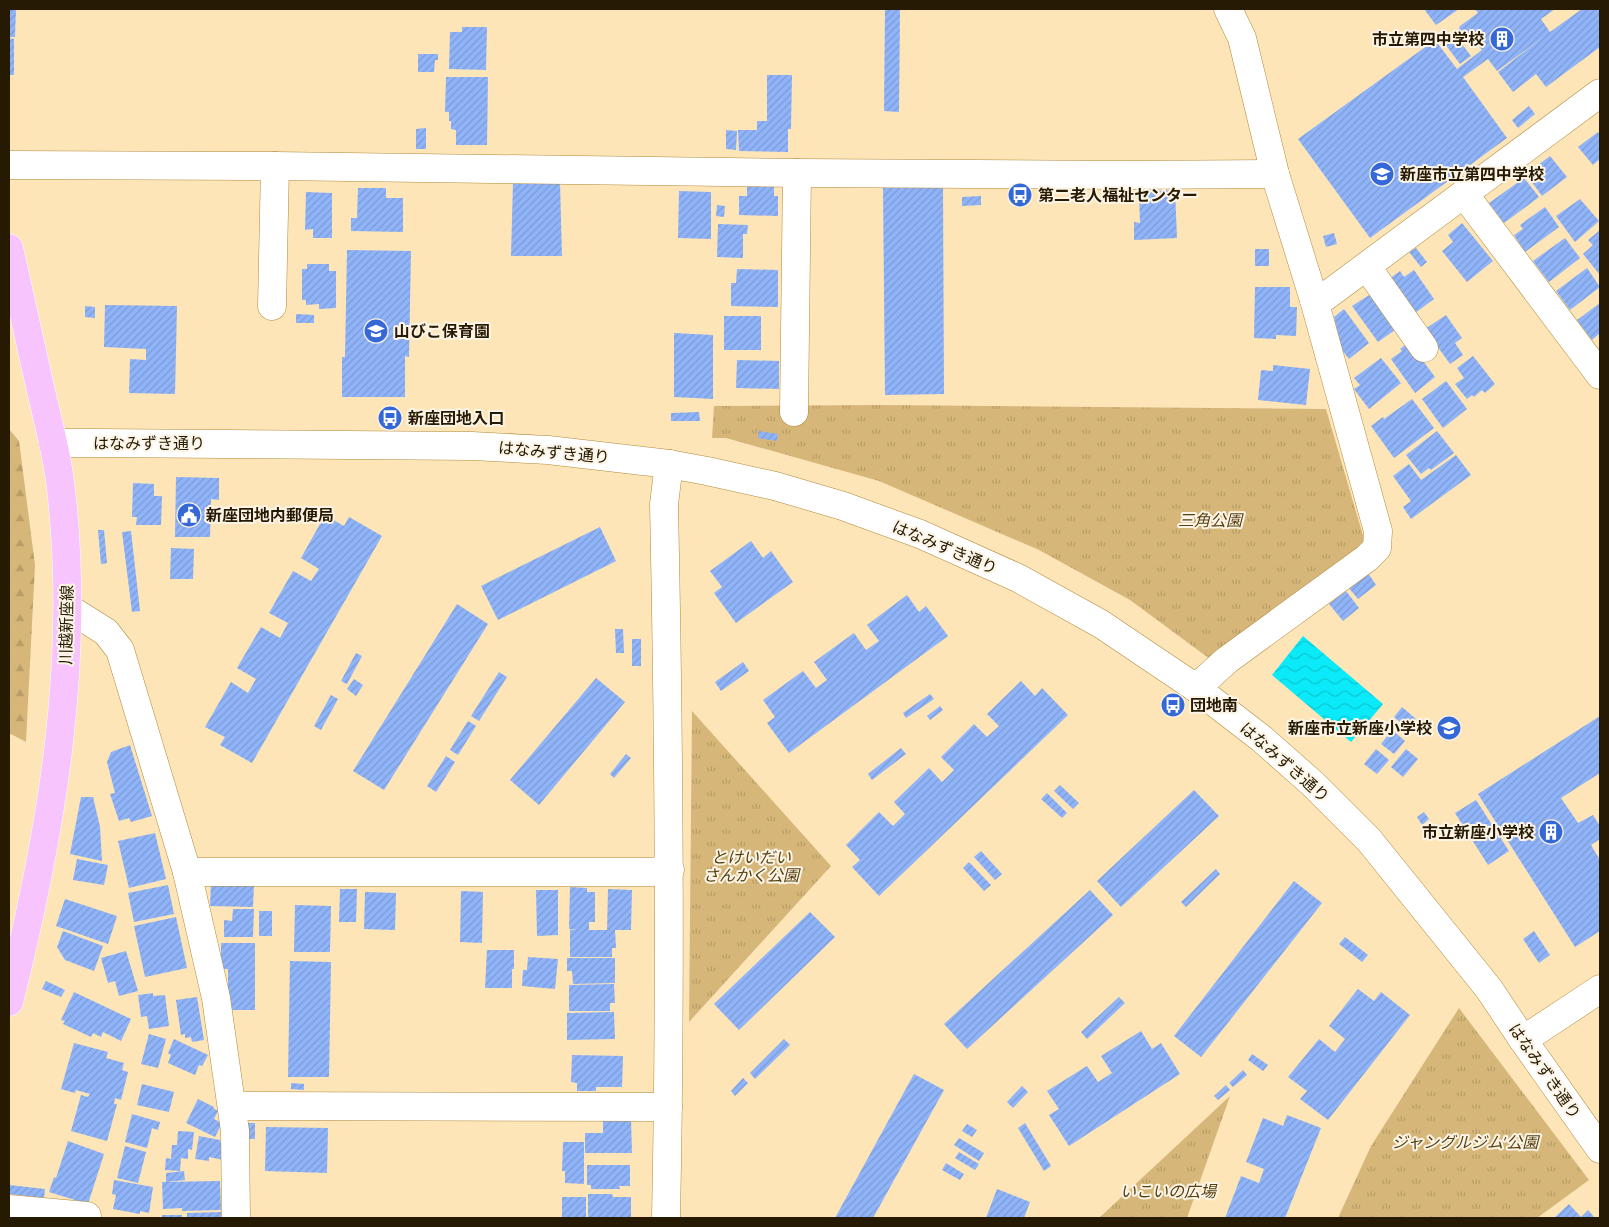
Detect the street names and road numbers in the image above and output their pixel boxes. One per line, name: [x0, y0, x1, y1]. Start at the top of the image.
street label: はなみずき通り: [93, 434, 205, 453]
street label: はなみずき通り: [497, 438, 611, 467]
street label: はなみずき通り: [890, 517, 1000, 578]
street label: 川越新座線: [56, 585, 77, 665]
street label: はなみずき通り: [1236, 718, 1333, 806]
street label: はなみずき通り: [1505, 1020, 1584, 1123]

